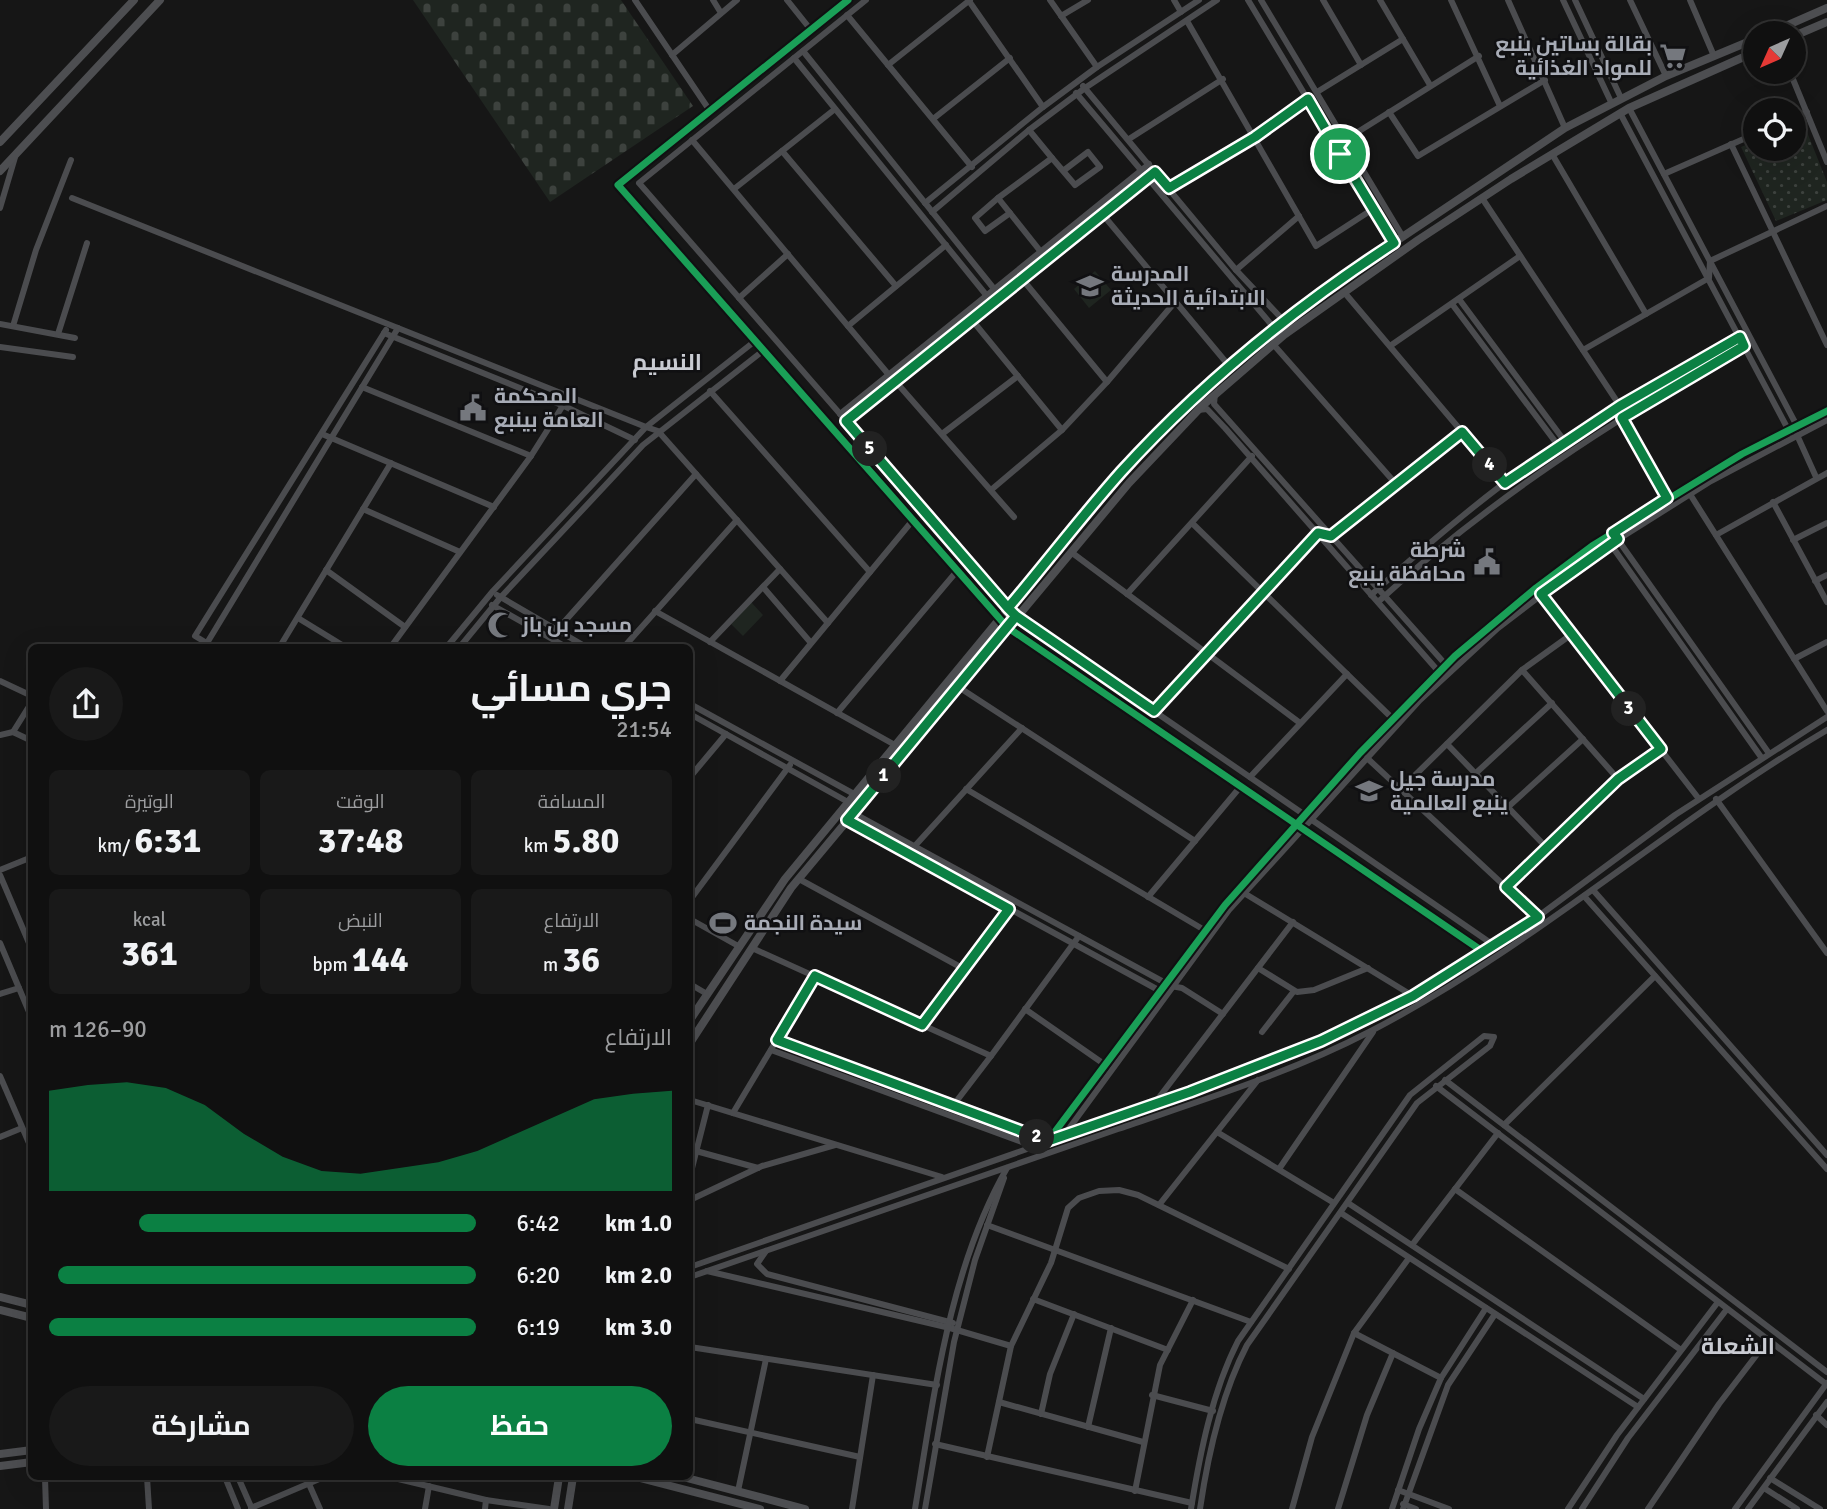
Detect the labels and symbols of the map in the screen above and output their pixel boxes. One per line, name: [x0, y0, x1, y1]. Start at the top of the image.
north arrow: [1743, 21, 1806, 84]
place label: بقالة بساتين ينبع للمواد الغذائية: [1495, 31, 1652, 81]
supermarket icon: بقالة بساتين ينبع للمواد الغذائية: [1658, 41, 1688, 71]
pin: [1310, 124, 1370, 184]
place label: المدرسة الابتدائية الحديثة: [1111, 261, 1266, 311]
school or university icon: المدرسة الابتدائية الحديثة: [1075, 271, 1105, 301]
district label: النسيم: [632, 348, 702, 378]
place label: المحكمة العامة بينبع: [494, 383, 604, 434]
public building icon: المحكمة العامة بينبع: [458, 393, 488, 423]
pin: 5: [852, 432, 888, 466]
pin: 4: [1472, 448, 1508, 482]
place label: شرطة محافظة ينبع: [1348, 537, 1466, 588]
public building icon: شرطة محافظة ينبع: [1472, 547, 1502, 577]
mosque icon: مسجد بن باز: [486, 610, 516, 640]
place label: مسجد بن باز: [521, 612, 632, 638]
pin: 3: [1612, 692, 1646, 726]
pin: 1: [866, 758, 902, 794]
place label: مدرسة جيل ينبع العالمية: [1390, 766, 1508, 817]
school or university icon: مدرسة جيل ينبع العالمية: [1354, 776, 1384, 806]
sports icon: سيدة النجمة: [708, 908, 738, 938]
place label: سيدة النجمة: [744, 910, 862, 936]
pin: 2: [1020, 1120, 1054, 1154]
district label: الشعلة: [1701, 1332, 1775, 1361]

